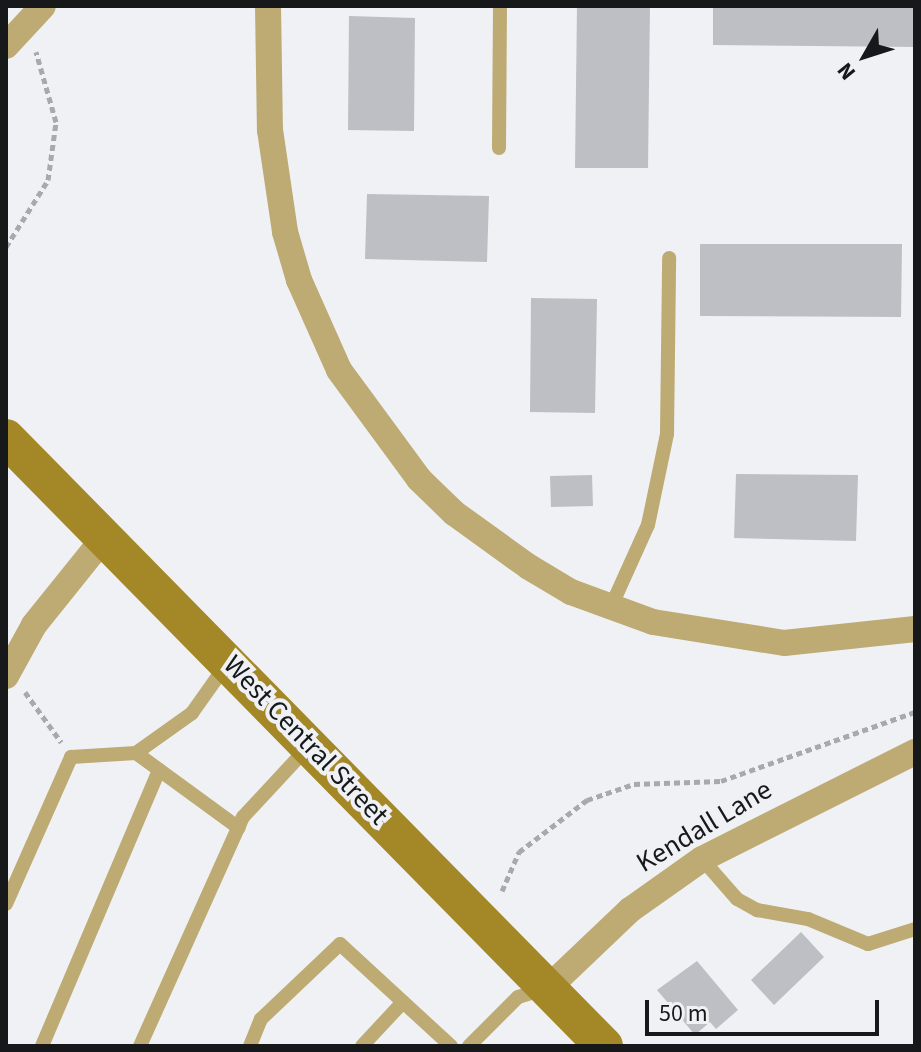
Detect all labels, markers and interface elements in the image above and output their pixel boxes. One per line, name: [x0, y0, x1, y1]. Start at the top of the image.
north arrow: [825, 16, 905, 96]
text: N: [829, 55, 863, 87]
street label: West Central Street: [217, 648, 395, 832]
street label: Kendall Lane: [630, 773, 778, 879]
scale bar: [649, 984, 883, 1034]
text: 50 m: [659, 996, 708, 1031]

